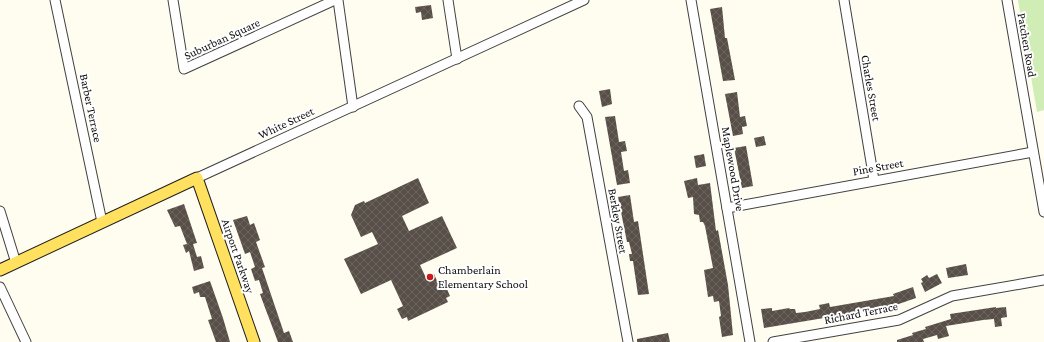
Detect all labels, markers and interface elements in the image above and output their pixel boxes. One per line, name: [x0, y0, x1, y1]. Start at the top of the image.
street label: Patchen Road: [1014, 12, 1040, 79]
street label: Suburban Square: [182, 15, 262, 63]
street label: Charles Street: [858, 54, 884, 123]
street label: Barber Terrace: [77, 72, 105, 144]
street label: White Street: [256, 104, 317, 142]
street label: Maplewood Drive: [719, 126, 747, 212]
street label: Pine Street: [852, 155, 905, 178]
street label: Berkley Street: [605, 187, 631, 256]
street label: Airport Parkway: [219, 217, 257, 296]
place label: Chamberlain Elementary School: [438, 263, 528, 291]
marker: Chamberlain Elementary School: [425, 272, 435, 282]
street label: Richard Terrace: [823, 299, 899, 327]

